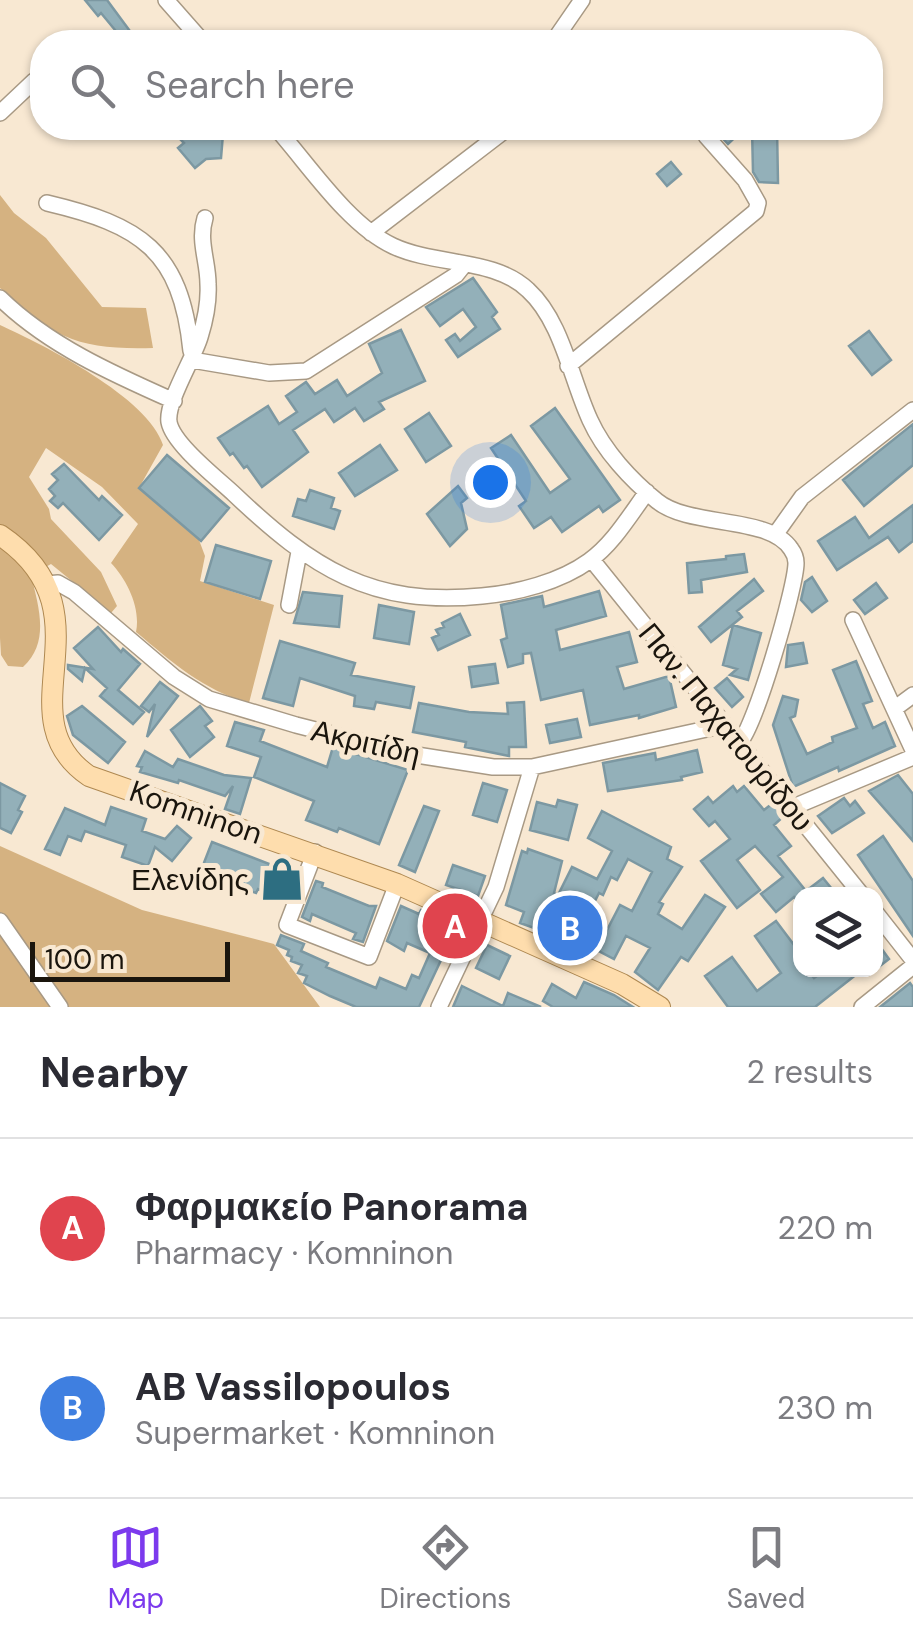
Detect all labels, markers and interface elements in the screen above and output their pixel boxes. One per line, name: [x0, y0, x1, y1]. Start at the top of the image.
search box: [30, 30, 883, 140]
icon: search: [65, 58, 120, 113]
text: Search here: [145, 60, 355, 110]
your location: [465, 457, 516, 508]
street label: Παν. Παχατουρίδου: [630, 615, 822, 839]
street label: Ακριτίδη: [308, 711, 424, 773]
street label: Komninon: [125, 771, 267, 853]
shop icon: Ελενίδης: [258, 855, 306, 903]
place label: Ελενίδης: [131, 860, 249, 899]
map controls: [793, 887, 883, 977]
button: layers: [793, 887, 883, 977]
pin: A: [422, 888, 488, 964]
pin: B: [538, 890, 602, 966]
scale bar: [30, 937, 230, 981]
text: 100 m: [45, 941, 124, 978]
text: Nearby: [40, 1045, 189, 1100]
text: 2 results: [747, 1051, 873, 1093]
text: Φαρμακείο Panorama: [135, 1182, 528, 1232]
text: A: [61, 1207, 84, 1249]
text: 220 m: [778, 1207, 873, 1249]
text: Pharmacy · Komninon: [135, 1232, 453, 1274]
text: AB Vassilopoulos: [135, 1362, 451, 1412]
text: B: [62, 1387, 83, 1429]
text: 230 m: [777, 1387, 873, 1429]
text: Supermarket · Komninon: [135, 1412, 495, 1454]
tab: Map: [108, 1520, 164, 1617]
tab: Directions: [380, 1520, 511, 1617]
tab: Saved: [727, 1520, 805, 1617]

